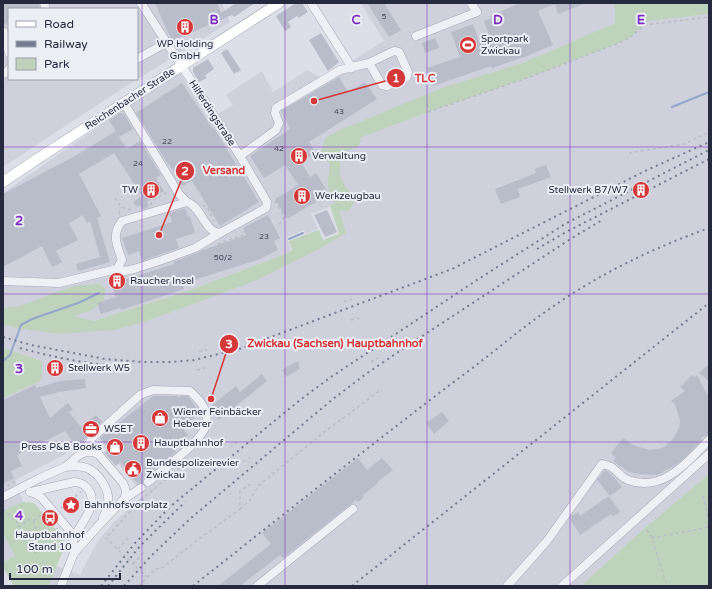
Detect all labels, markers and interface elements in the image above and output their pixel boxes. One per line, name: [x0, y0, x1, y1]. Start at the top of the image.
legend: [8, 8, 138, 80]
text: B: [209, 12, 219, 28]
text: C: [351, 12, 361, 28]
house number: 5: [381, 12, 387, 21]
text: D: [493, 12, 503, 28]
text: E: [637, 12, 645, 28]
text: Road: [44, 17, 74, 31]
building icon: WP Holding GmbH: [175, 17, 195, 37]
place label: Sportpark Zwickau: [481, 33, 529, 57]
sports icon: Sportpark Zwickau: [458, 35, 478, 55]
text: Railway: [44, 37, 88, 51]
place label: WP Holding GmbH: [157, 38, 213, 62]
text: Park: [44, 57, 70, 71]
street label: Reichenbacher Straße: [83, 65, 178, 133]
callout: TLC: [386, 66, 443, 89]
text: 1: [392, 71, 400, 85]
text: TLC: [414, 72, 436, 85]
street label: Hilferdingstraße: [186, 78, 238, 149]
house number: 43: [334, 107, 344, 116]
house number: 22: [162, 137, 172, 146]
house number: 42: [274, 144, 284, 153]
building icon: Verwaltung: [289, 146, 309, 166]
place label: Verwaltung: [312, 150, 366, 162]
house number: 24: [133, 159, 143, 168]
callout: Versand: [175, 159, 253, 182]
text: 2: [181, 164, 189, 178]
text: Versand: [203, 164, 245, 177]
building icon: TW: [141, 180, 161, 200]
building icon: Stellwerk B7/W7: [631, 180, 651, 200]
place label: TW: [122, 184, 138, 196]
place label: Stellwerk B7/W7: [549, 184, 628, 196]
building icon: Werkzeugbau: [292, 186, 312, 206]
place label: Werkzeugbau: [315, 190, 381, 202]
text: 2: [15, 213, 23, 229]
house number: 23: [259, 232, 269, 241]
house number: 50/2: [214, 253, 232, 262]
building icon: Raucher Insel: [107, 271, 127, 291]
place label: Raucher Insel: [130, 275, 194, 287]
callout: Zwickau (Sachsen) Hauptbahnhof: [219, 332, 431, 355]
text: 3: [225, 337, 233, 351]
text: Zwickau (Sachsen) Hauptbahnhof: [247, 337, 424, 351]
building icon: Stellwerk W5: [45, 358, 65, 378]
text: 3: [15, 361, 23, 377]
place label: Stellwerk W5: [68, 362, 130, 374]
place label: Wiener Feinbäcker Heberer: [173, 406, 262, 430]
shop icon: Wiener Feinbäcker Heberer: [150, 408, 170, 428]
office icon: WSET: [81, 419, 101, 439]
place label: WSET: [104, 423, 133, 435]
building icon: Hauptbahnhof: [131, 433, 151, 453]
shop icon: Press P&B Books: [105, 437, 125, 457]
place label: Hauptbahnhof: [154, 437, 224, 449]
place label: Press P&B Books: [21, 441, 102, 453]
place label: Bundespolizeirevier Zwickau: [146, 457, 239, 481]
public building icon: Bundespolizeirevier Zwickau: [123, 459, 143, 479]
place icon: Bahnhofsvorplatz: [61, 495, 81, 515]
place label: Bahnhofsvorplatz: [84, 499, 168, 511]
text: 4: [15, 508, 24, 524]
bus stop icon: Hauptbahnhof Stand 10: [40, 508, 60, 528]
place label: Hauptbahnhof Stand 10: [15, 529, 85, 553]
scale bar: [10, 555, 120, 581]
text: 100 m: [16, 562, 53, 576]

